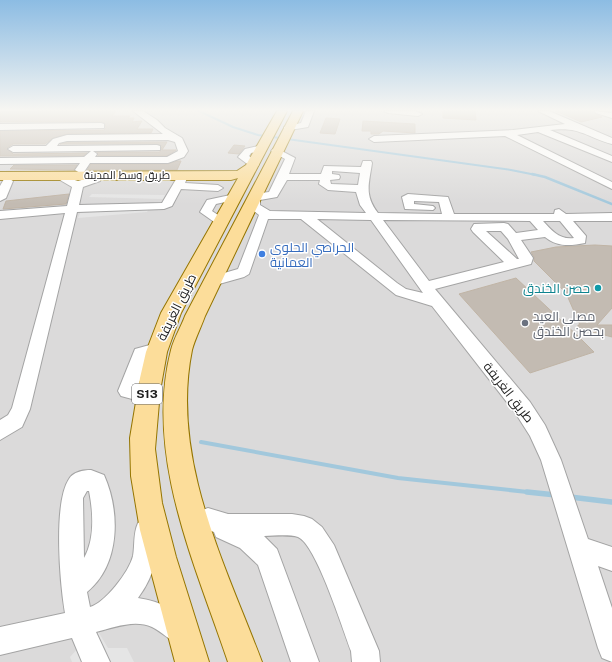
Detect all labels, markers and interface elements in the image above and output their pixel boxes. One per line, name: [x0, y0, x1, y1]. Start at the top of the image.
street label: طريق وسط المدينة: [84, 169, 170, 182]
place label: الحراصي الحلوى العمانية: [270, 240, 354, 270]
marker: الحراصي الحلوى العمانية: [257, 249, 267, 259]
street label: طريق الغريفة: [154, 271, 199, 343]
place label: حصن الخندق: [523, 281, 590, 296]
marker: حصن الخندق: [593, 283, 603, 293]
place label: مصلى العيد بحصن الخندق: [533, 309, 604, 339]
marker: مصلى العيد بحصن الخندق: [520, 318, 530, 328]
street label: طريق الغريفة: [480, 359, 537, 425]
road number: S13: [132, 384, 162, 404]

